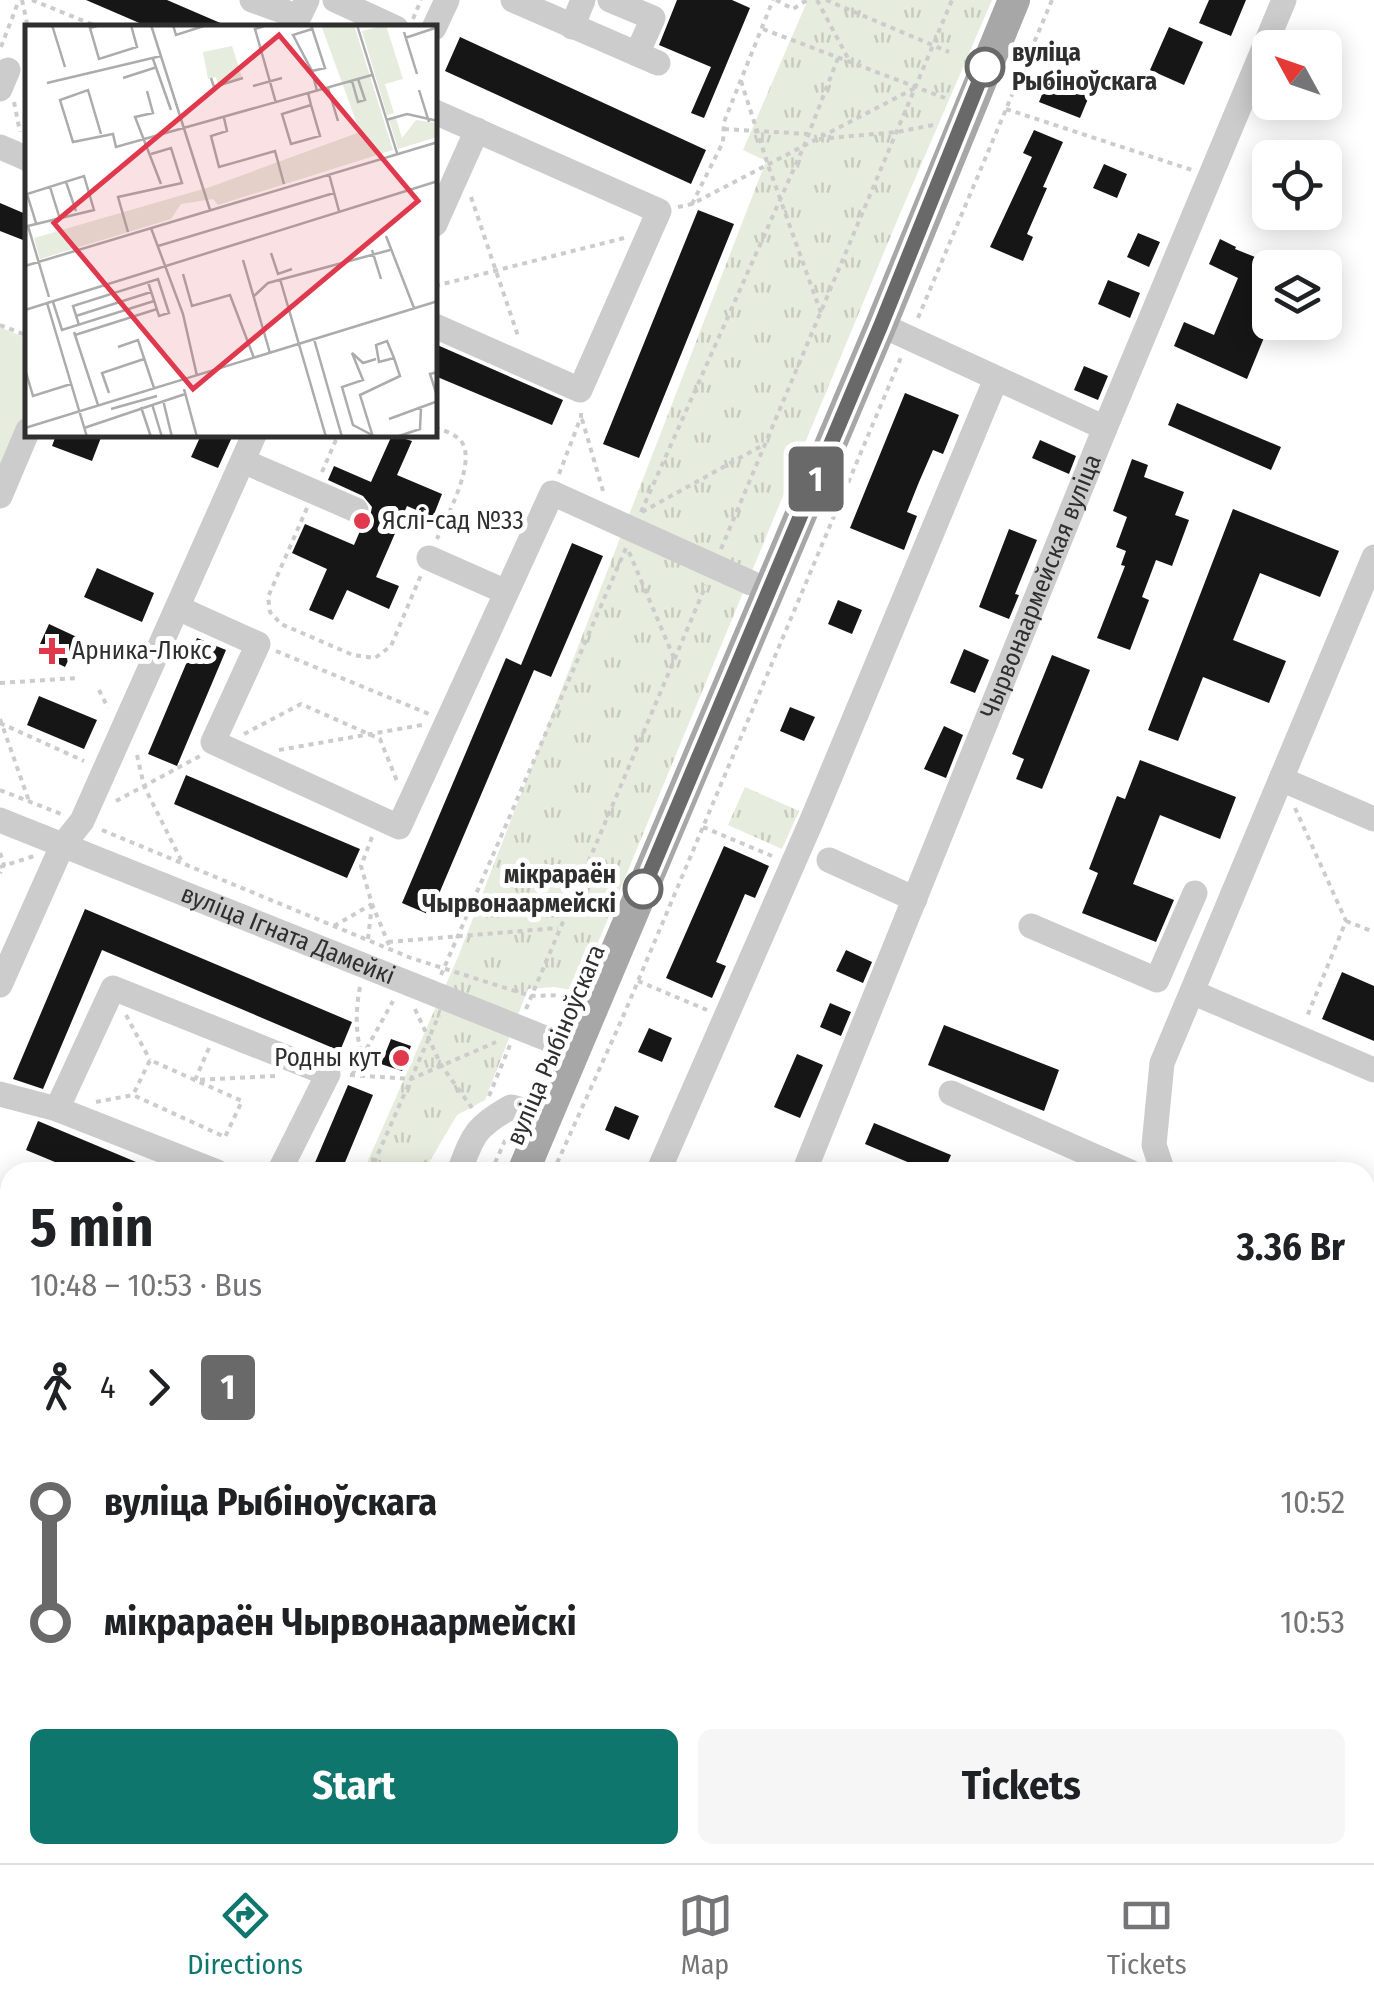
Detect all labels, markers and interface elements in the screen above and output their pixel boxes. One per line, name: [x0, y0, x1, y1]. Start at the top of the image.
inset map: [25, 25, 438, 438]
north arrow: [1252, 30, 1342, 120]
map controls: [1252, 30, 1342, 340]
place label: вуліца Рыбіноўскага: [1012, 38, 1157, 97]
marker: вуліца Рыбіноўскага: [966, 48, 1004, 86]
button: locate: [1252, 140, 1342, 230]
button: layers: [1252, 250, 1342, 340]
line badge: 1: [784, 446, 848, 512]
street label: Чырвонаармейская вуліца: [974, 450, 1108, 722]
text: 1: [809, 458, 823, 500]
place label: Яслі-сад №33: [382, 506, 524, 536]
marker: Яслі-сад №33: [351, 510, 373, 532]
place label: Арника-Люкс: [72, 636, 212, 666]
marker: Арника-Люкс: [41, 640, 63, 662]
place label: мікрараён Чырвонаармейскі: [422, 860, 616, 919]
marker: мікрараён Чырвонаармейскі: [624, 870, 662, 908]
street label: вуліца Ігната Дамейкі: [177, 879, 399, 991]
street label: вуліца Рыбіноўскага: [500, 940, 612, 1150]
place label: Родны кут: [274, 1043, 382, 1073]
marker: Родны кут: [390, 1047, 412, 1069]
text: 5 min: [30, 1195, 153, 1261]
text: 3.36 Br: [1237, 1224, 1345, 1270]
text: 10:48 – 10:53 · Bus: [30, 1266, 262, 1304]
icon: walk: [30, 1360, 85, 1415]
icon: forward: [131, 1360, 186, 1415]
text: 1: [221, 1366, 235, 1408]
text: 4: [100, 1368, 116, 1406]
text: вуліца Рыбіноўскага: [104, 1479, 437, 1525]
text: 10:52: [1280, 1483, 1345, 1521]
text: мікрараён Чырвонаармейскі: [104, 1599, 577, 1645]
text: 10:53: [1280, 1603, 1345, 1641]
button: Start: [30, 1729, 678, 1844]
button: Tickets: [698, 1729, 1345, 1844]
tab: Directions: [187, 1888, 303, 1981]
tab: Map: [678, 1888, 733, 1981]
tab: Tickets: [1107, 1888, 1187, 1981]

